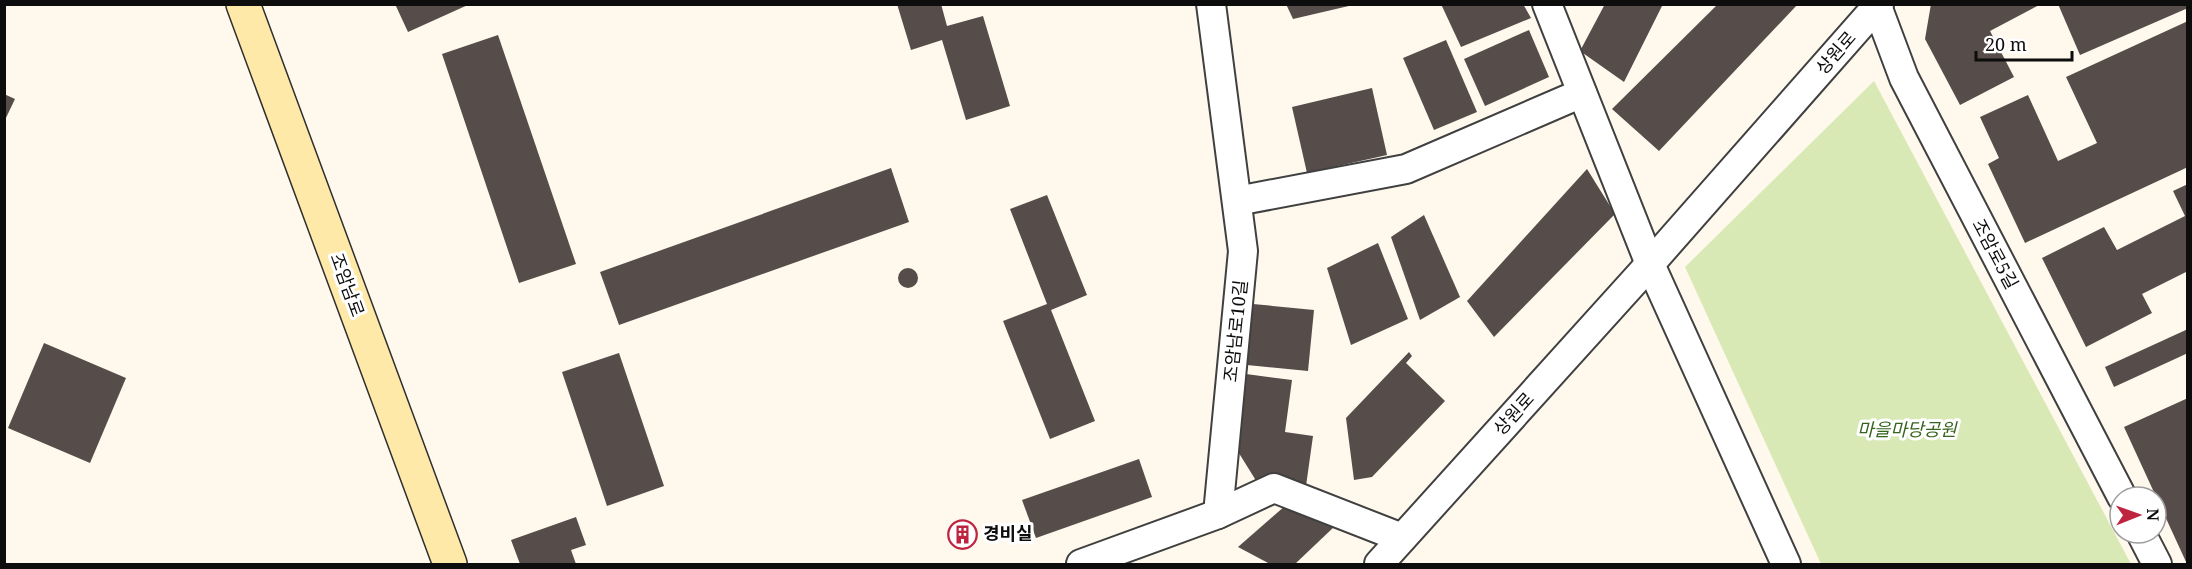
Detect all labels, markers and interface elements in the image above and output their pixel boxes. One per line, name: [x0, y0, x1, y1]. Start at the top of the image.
scale bar: [1976, 24, 2072, 62]
street label: 상원로: [1810, 26, 1861, 79]
text: 20 m: [1985, 32, 2027, 56]
street label: 조암로5길: [1967, 214, 2024, 293]
street label: 조암남로: [325, 249, 371, 320]
street label: 조암남로10길: [1218, 278, 1252, 383]
street label: 상원로: [1488, 387, 1539, 440]
park label: 마을마당공원: [1857, 417, 1958, 441]
north arrow: [2108, 485, 2168, 545]
text: N: [2142, 508, 2164, 522]
building icon: 경비실: [946, 518, 978, 550]
place label: 경비실: [983, 521, 1033, 545]

